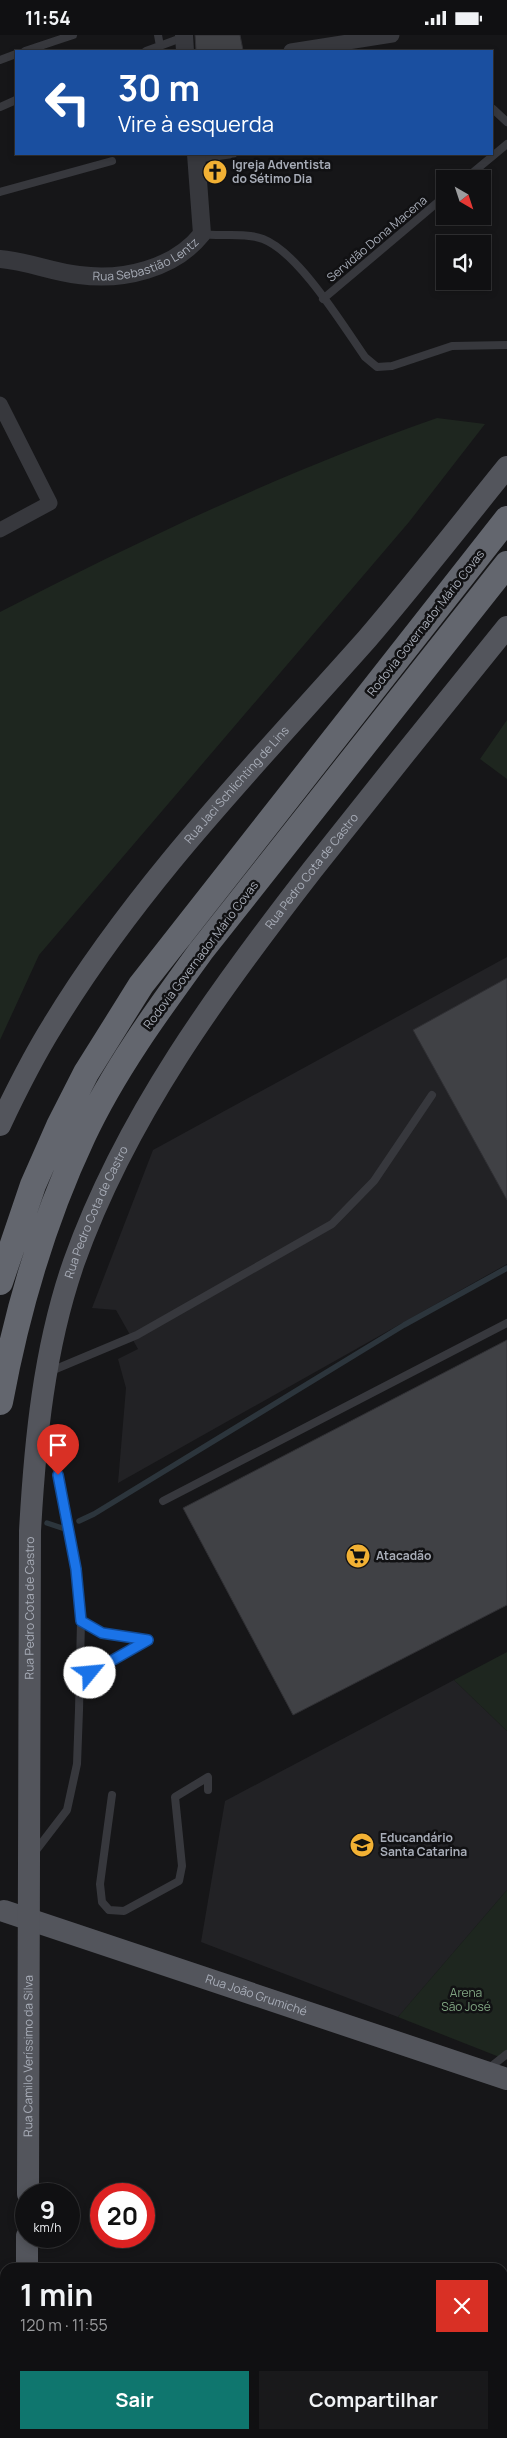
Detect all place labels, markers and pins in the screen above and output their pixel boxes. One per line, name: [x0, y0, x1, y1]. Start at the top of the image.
place label: Igreja Adventista do Sétimo Dia: [232, 156, 331, 187]
church icon: Igreja Adventista do Sétimo Dia: [202, 159, 228, 185]
pin: [37, 1424, 79, 1475]
supermarket icon: Atacadão: [345, 1543, 371, 1569]
place label: Atacadão: [376, 1547, 431, 1564]
place label: Educandário Santa Catarina: [380, 1829, 467, 1860]
school or university icon: Educandário Santa Catarina: [349, 1832, 375, 1858]

